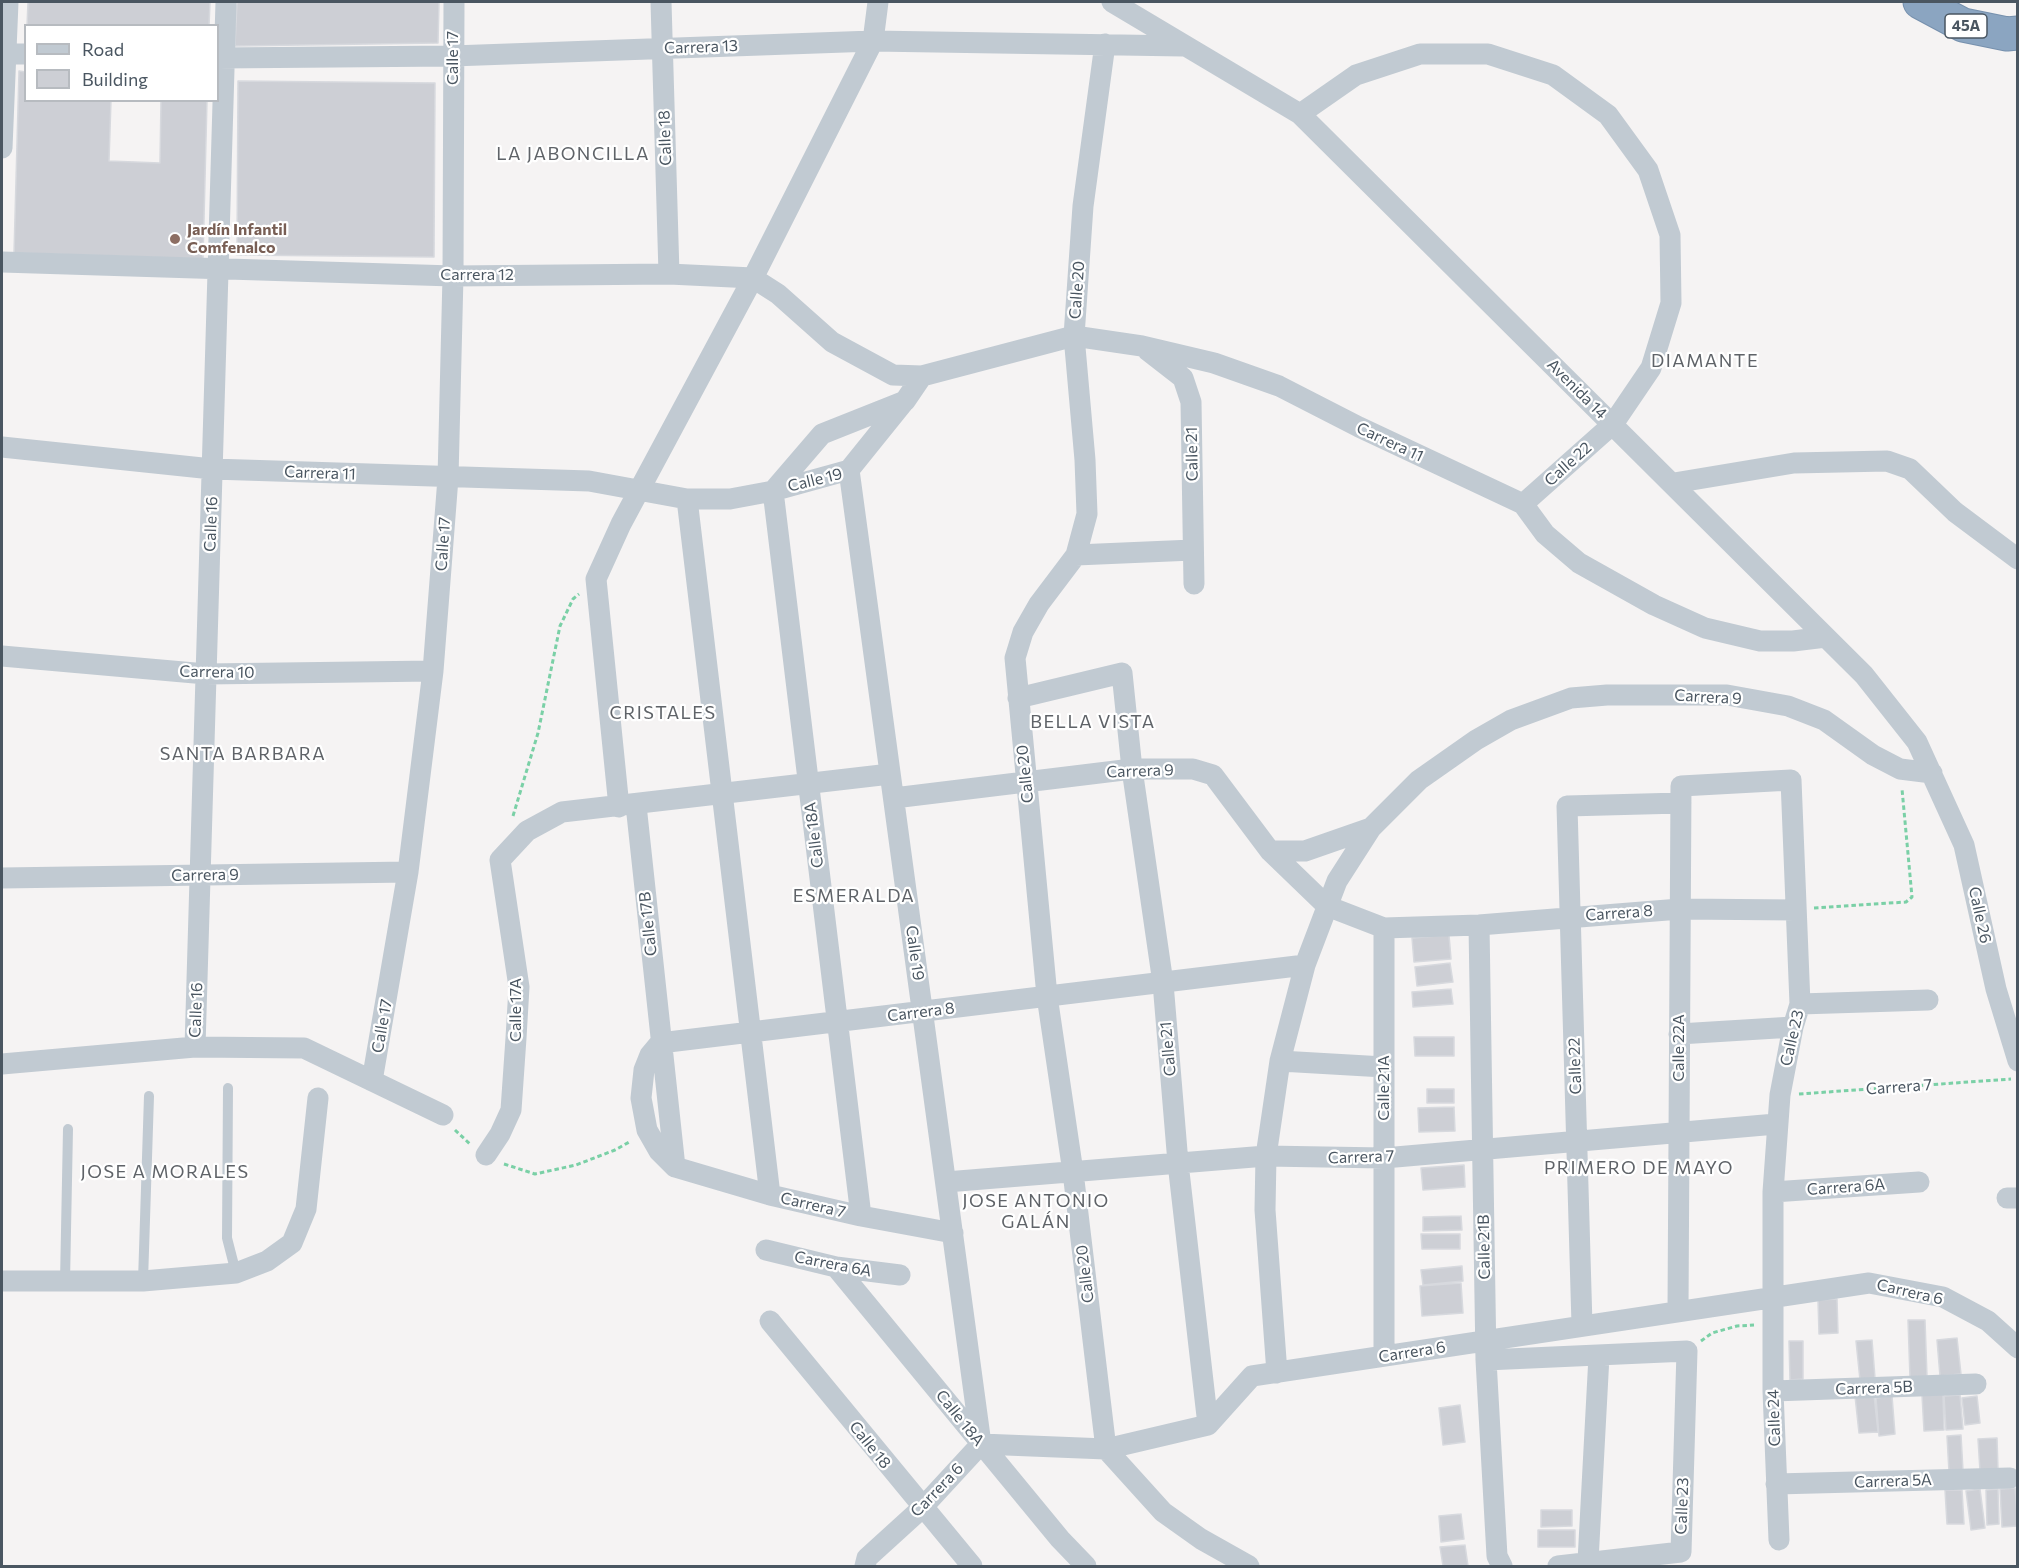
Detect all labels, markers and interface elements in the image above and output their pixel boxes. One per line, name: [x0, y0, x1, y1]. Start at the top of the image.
road number: 45A: [1945, 14, 1987, 38]
legend: [24, 24, 219, 102]
street label: Calle 17: [443, 31, 463, 85]
street label: Carrera 13: [664, 36, 738, 58]
text: Road: [82, 38, 124, 60]
text: Building: [82, 68, 148, 90]
street label: Calle 18: [654, 110, 676, 166]
district label: LA JABONCILLA: [496, 143, 650, 165]
place label: Jardín Infantil Comfenalco: [187, 220, 287, 258]
marker: Jardín Infantil Comfenalco: [168, 232, 182, 246]
street label: Calle 20: [1065, 260, 1089, 320]
street label: Carrera 12: [440, 265, 514, 285]
district label: DIAMANTE: [1651, 350, 1759, 372]
street label: Avenida 14: [1543, 355, 1611, 423]
street label: Carrera 11: [1353, 418, 1427, 466]
street label: Calle 21: [1182, 427, 1202, 481]
street label: Calle 22: [1541, 438, 1595, 490]
street label: Carrera 11: [284, 462, 356, 484]
street label: Calle 19: [786, 464, 844, 496]
street label: Calle 16: [200, 496, 222, 552]
street label: Calle 17: [432, 516, 454, 572]
street label: Carrera 10: [179, 662, 255, 682]
street label: Carrera 9: [1674, 686, 1742, 708]
district label: CRISTALES: [609, 702, 717, 724]
district label: BELLA VISTA: [1030, 711, 1156, 733]
district label: SANTA BARBARA: [160, 743, 326, 765]
street label: Calle 20: [1012, 744, 1038, 804]
street label: Carrera 9: [1106, 760, 1174, 782]
street label: Calle 18A: [800, 801, 828, 869]
street label: Carrera 9: [171, 865, 239, 885]
district label: ESMERALDA: [793, 885, 915, 907]
street label: Calle 26: [1965, 885, 1995, 945]
street label: Calle 17B: [635, 891, 661, 957]
street label: Carrera 8: [1585, 901, 1653, 925]
street label: Calle 19: [902, 924, 928, 982]
street label: Calle 17A: [506, 978, 526, 1042]
street label: Calle 16: [185, 982, 207, 1038]
street label: Calle 17: [368, 998, 396, 1054]
street label: Carrera 8: [886, 998, 956, 1026]
street label: Calle 23: [1776, 1008, 1808, 1068]
street label: Calle 22A: [1669, 1014, 1689, 1082]
street label: Calle 21: [1156, 1021, 1180, 1077]
street label: Calle 22: [1564, 1037, 1586, 1095]
street label: Calle 21A: [1374, 1055, 1394, 1121]
street label: Carrera 7: [1865, 1075, 1933, 1099]
street label: Carrera 7: [1327, 1146, 1395, 1168]
district label: PRIMERO DE MAYO: [1544, 1157, 1734, 1179]
district label: JOSE A MORALES: [80, 1161, 250, 1183]
street label: Carrera 6A: [1806, 1175, 1886, 1199]
street label: Carrera 7: [778, 1188, 848, 1222]
district label: JOSE ANTONIO GALÁN: [962, 1190, 1110, 1232]
street label: Calle 21B: [1474, 1214, 1494, 1280]
street label: Calle 20: [1072, 1244, 1098, 1304]
street label: Carrera 6A: [793, 1247, 873, 1281]
street label: Carrera 6: [1875, 1275, 1945, 1309]
street label: Carrera 6: [1377, 1337, 1447, 1367]
street label: Carrera 5B: [1835, 1377, 1913, 1399]
street label: Calle 18A: [932, 1386, 988, 1450]
street label: Calle 24: [1763, 1389, 1785, 1447]
street label: Calle 18: [845, 1417, 895, 1473]
street label: Carrera 6: [907, 1459, 967, 1521]
street label: Carrera 5A: [1854, 1470, 1932, 1492]
street label: Calle 23: [1671, 1477, 1693, 1535]

